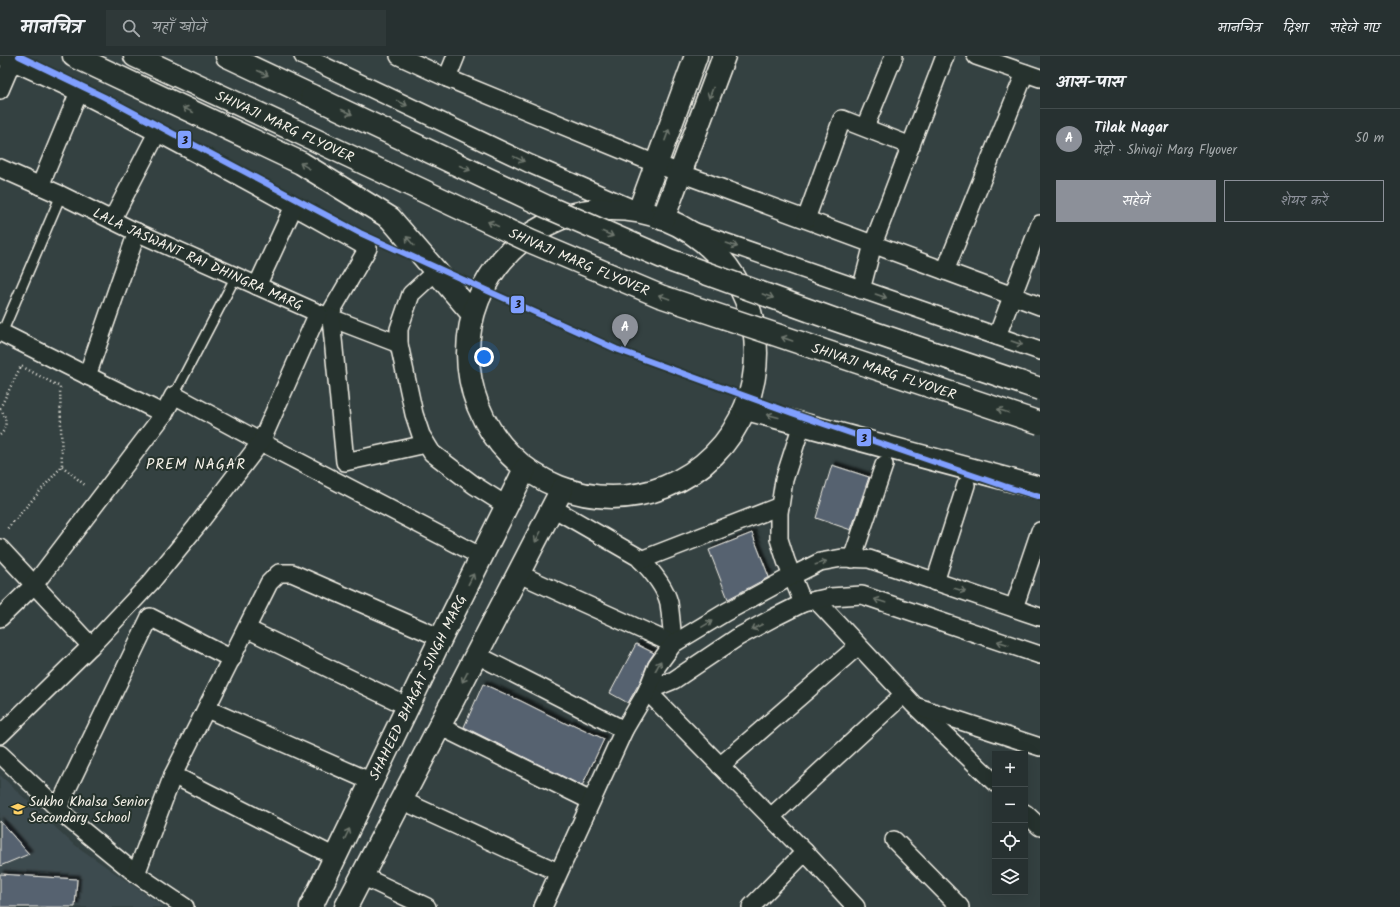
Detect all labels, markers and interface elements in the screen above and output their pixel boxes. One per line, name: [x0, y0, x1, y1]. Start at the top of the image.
search box: [106, 10, 386, 46]
text: मानचित्र: [20, 13, 82, 43]
text: यहाँ खोजें: [152, 16, 206, 40]
icon: search: [120, 17, 142, 39]
text: मानचित्र: [1218, 17, 1261, 39]
text: दिशा: [1283, 17, 1308, 39]
text: सहेजे गए: [1330, 17, 1380, 39]
text: आस-पास: [1056, 69, 1124, 96]
one-way arrow: [256, 70, 268, 77]
street label: SHIVAJI MARG FLYOVER: [212, 85, 358, 169]
one-way arrow: [706, 86, 714, 98]
one-way arrow: [395, 100, 407, 107]
one-way arrow: [182, 106, 194, 113]
one-way arrow: [341, 109, 353, 116]
text: Tilak Nagar: [1094, 116, 1168, 140]
text: A: [1065, 128, 1073, 149]
text: 50 m: [1355, 128, 1384, 149]
one-way arrow: [664, 129, 672, 141]
line badge: 3: [177, 130, 192, 149]
text: 3: [181, 132, 188, 150]
text: मेट्रो · Shivaji Marg Flyover: [1094, 140, 1237, 161]
one-way arrow: [513, 156, 525, 163]
one-way arrow: [300, 162, 311, 170]
one-way arrow: [458, 165, 470, 172]
button: सहेजें: [1056, 180, 1216, 222]
button: शेयर करें: [1224, 180, 1384, 222]
street label: LALA JASWANT RAI DHINGRA MARG: [89, 202, 306, 317]
one-way arrow: [487, 220, 499, 227]
street label: SHIVAJI MARG FLYOVER: [505, 223, 653, 302]
one-way arrow: [602, 230, 614, 238]
one-way arrow: [406, 236, 415, 246]
one-way arrow: [725, 242, 738, 249]
one-way arrow: [657, 293, 670, 300]
one-way arrow: [762, 293, 775, 300]
one-way arrow: [874, 293, 886, 301]
line badge: 3: [510, 295, 525, 314]
text: 3: [514, 296, 521, 314]
pin: A: [612, 314, 638, 347]
one-way arrow: [781, 334, 793, 342]
street label: SHIVAJI MARG FLYOVER: [809, 337, 959, 406]
one-way arrow: [1011, 339, 1023, 347]
your location: [474, 347, 494, 367]
one-way arrow: [997, 407, 1010, 414]
one-way arrow: [766, 412, 779, 419]
line badge: 3: [856, 428, 872, 447]
text: 3: [860, 430, 867, 448]
district label: PREM NAGAR: [146, 453, 246, 477]
one-way arrow: [534, 530, 542, 542]
one-way arrow: [815, 559, 828, 566]
one-way arrow: [468, 573, 475, 585]
one-way arrow: [953, 587, 966, 594]
street label: SHAHEED BHAGAT SINGH MARG: [364, 591, 473, 784]
one-way arrow: [874, 597, 886, 605]
one-way arrow: [701, 619, 713, 627]
one-way arrow: [751, 623, 763, 631]
one-way arrow: [997, 638, 1009, 646]
one-way arrow: [654, 660, 662, 672]
one-way arrow: [461, 671, 469, 683]
map controls: [992, 751, 1028, 895]
button: +: [992, 751, 1028, 787]
button: −: [992, 787, 1028, 823]
place label: Sukho Khalsa Senior Secondary School: [29, 791, 150, 829]
school or university icon: Sukho Khalsa Senior Secondary School: [10, 801, 26, 817]
button: locate: [992, 823, 1028, 859]
one-way arrow: [343, 828, 351, 840]
button: layers: [992, 859, 1028, 895]

